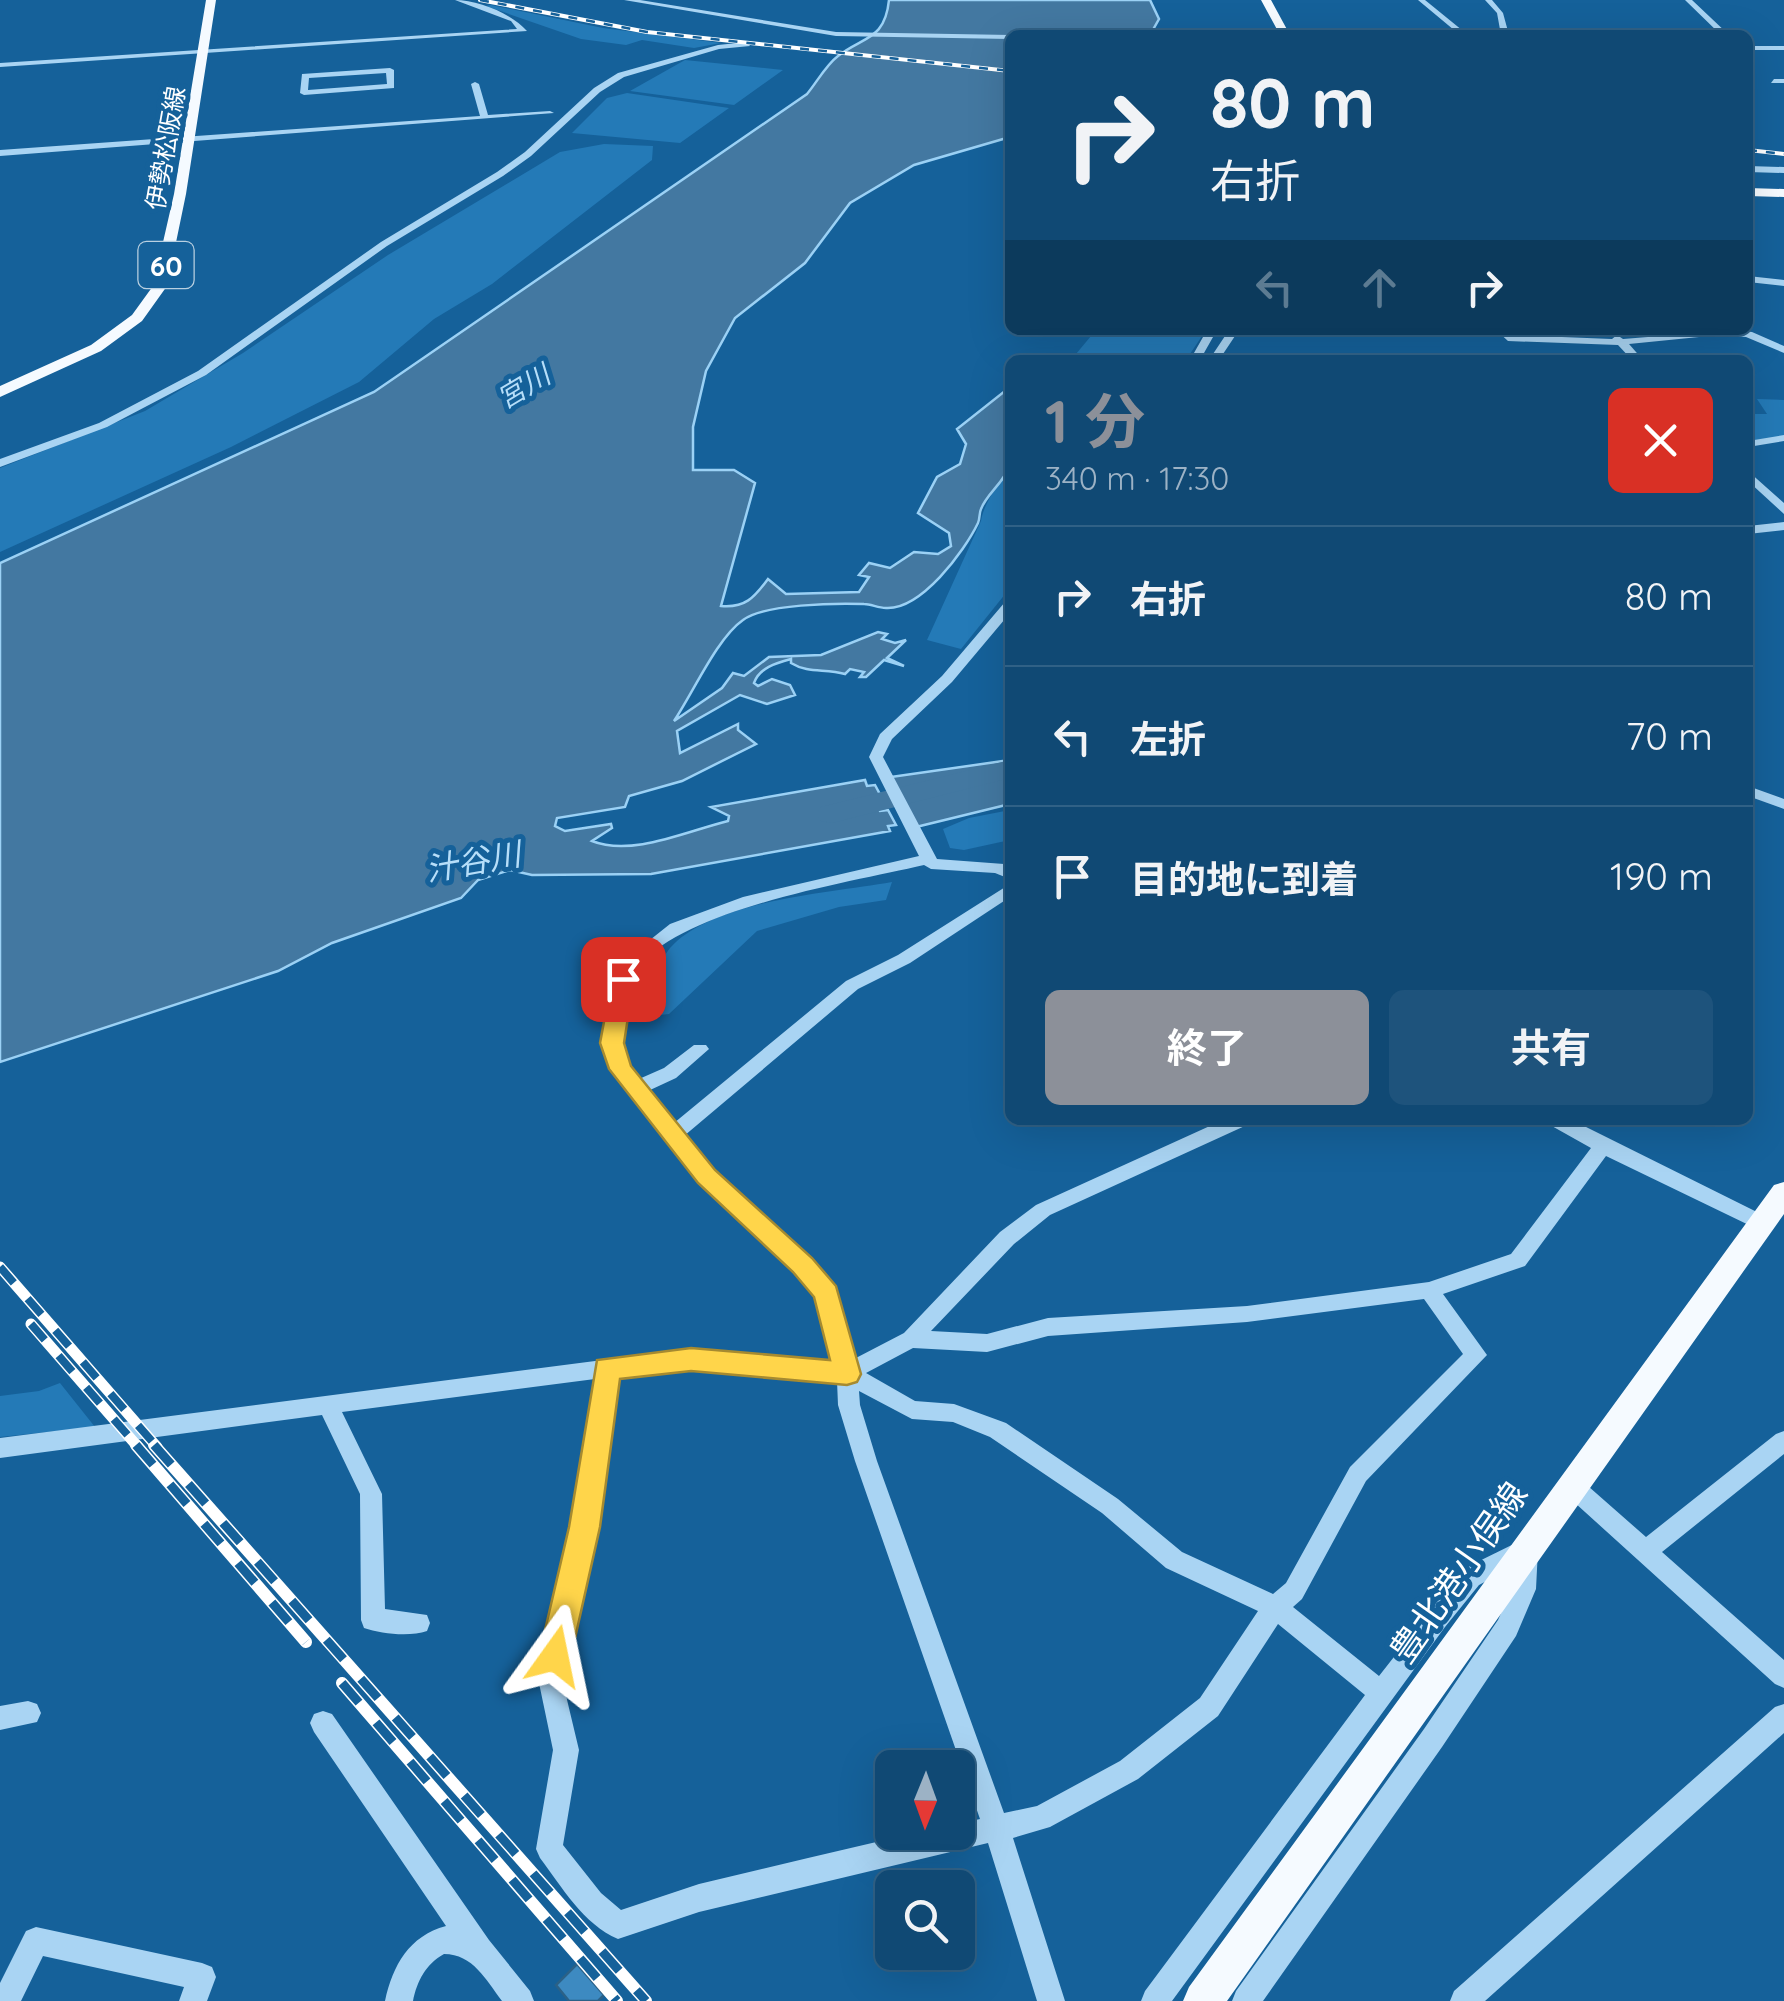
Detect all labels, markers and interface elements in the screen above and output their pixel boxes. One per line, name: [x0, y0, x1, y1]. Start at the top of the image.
text: 80 m: [1210, 58, 1375, 146]
icon: right: [1045, 70, 1175, 200]
street label: 伊勢松阪線: [139, 84, 191, 212]
text: 右折: [1210, 152, 1300, 208]
road number: 60: [138, 242, 194, 288]
icon: left: [1247, 260, 1302, 315]
icon: ahead: [1352, 260, 1407, 315]
icon: right: [1457, 260, 1512, 315]
water label: 宮川: [490, 355, 559, 415]
text: 1 分: [1045, 383, 1145, 458]
button: close: [1608, 388, 1713, 493]
text: 340 m · 17:30: [1045, 458, 1229, 498]
icon: right: [1045, 569, 1100, 624]
text: 80 m: [1625, 572, 1713, 620]
text: 右折: [1130, 575, 1206, 623]
icon: left: [1045, 709, 1100, 764]
text: 70 m: [1626, 712, 1713, 760]
text: 左折: [1130, 715, 1206, 763]
water label: 汁谷川: [422, 832, 527, 889]
icon: arrive: [1045, 849, 1100, 904]
text: 190 m: [1610, 852, 1713, 900]
text: 目的地に到着: [1130, 855, 1358, 903]
pin: [581, 937, 666, 1022]
icon: arrive: [596, 952, 651, 1007]
button: 終了: [1045, 990, 1369, 1105]
button: 共有: [1389, 990, 1713, 1105]
street label: 豊北港小俣線: [1380, 1473, 1536, 1671]
position arrow: [503, 1604, 607, 1708]
north arrow: [875, 1750, 975, 1850]
map controls: [875, 1750, 975, 1970]
button: search: [875, 1870, 975, 1970]

